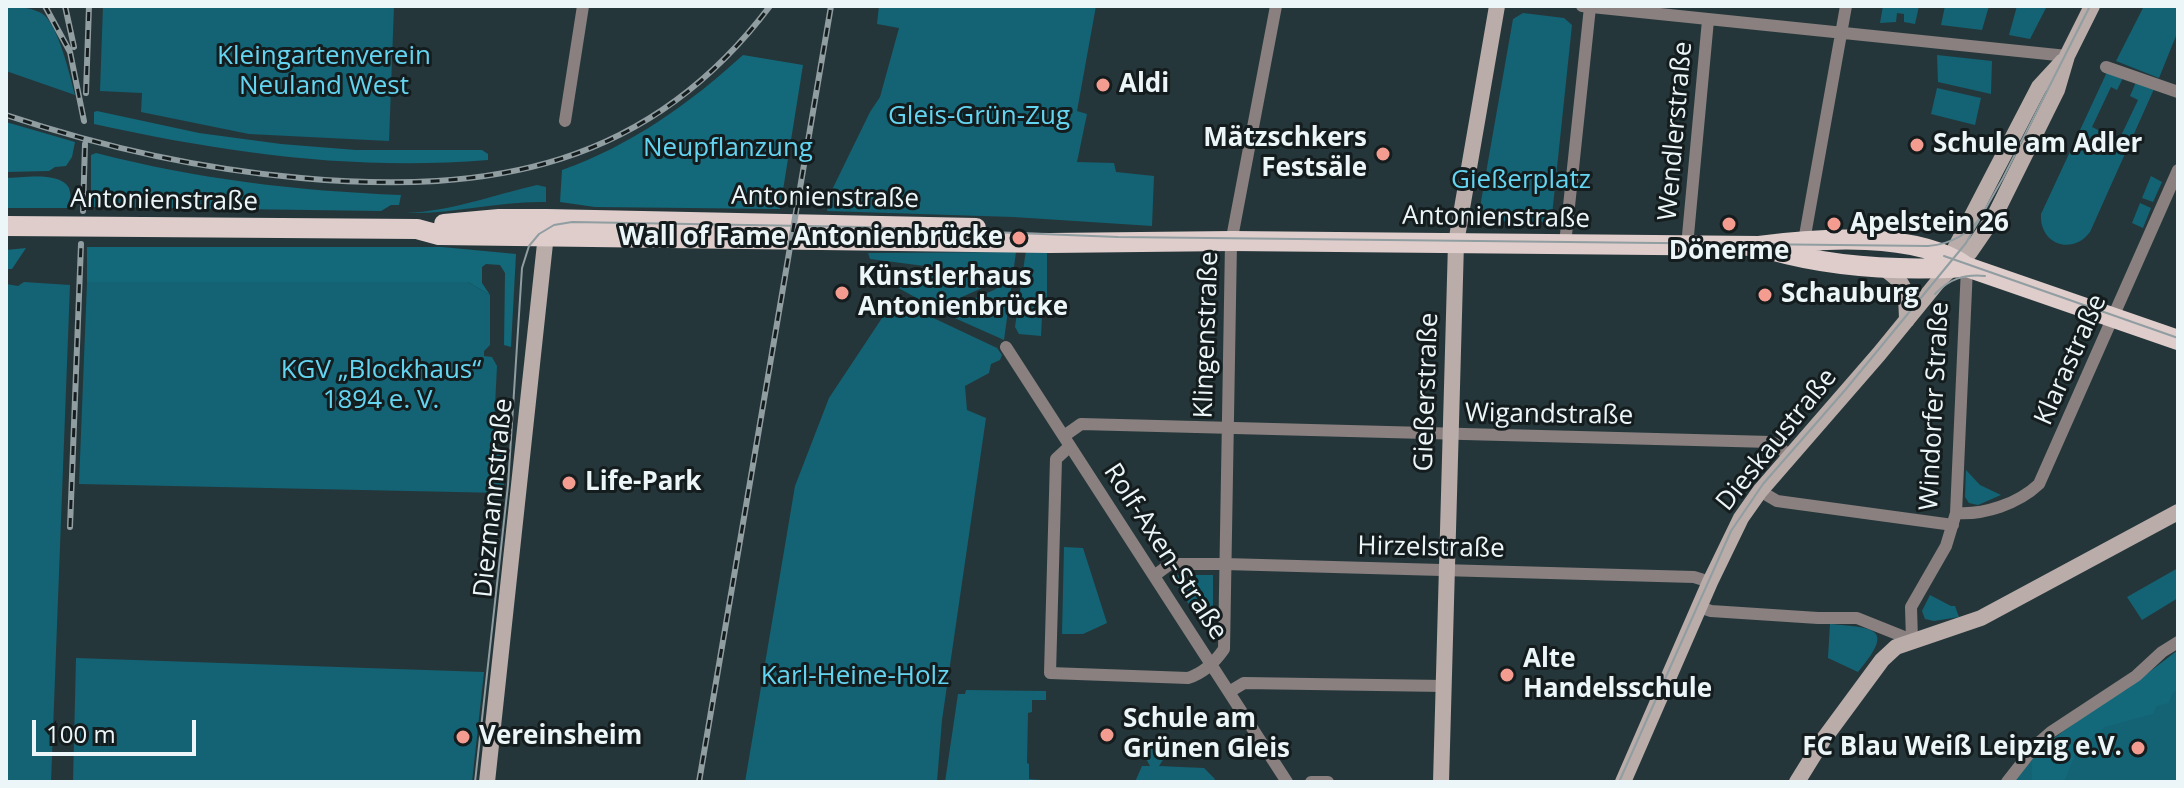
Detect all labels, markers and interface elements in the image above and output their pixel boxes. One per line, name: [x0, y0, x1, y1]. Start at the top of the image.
street label: Wendlerstraße: [1653, 40, 1699, 222]
park label: Kleingartenverein Neuland West: [217, 41, 431, 102]
place label: Aldi: [1119, 69, 1169, 101]
marker: Aldi: [1094, 76, 1112, 94]
park label: Gleis-Grün-Zug: [888, 101, 1070, 133]
place label: Mätzschkers Festsäle: [1203, 123, 1367, 184]
place label: Schule am Adler: [1933, 129, 2142, 161]
park label: Neupflanzung: [643, 133, 813, 165]
marker: Schule am Adler: [1908, 136, 1926, 154]
marker: Mätzschkers Festsäle: [1374, 145, 1392, 163]
park label: Gießerplatz: [1451, 165, 1591, 197]
street label: Antonienstraße: [731, 181, 919, 215]
street label: Antonienstraße: [70, 184, 258, 218]
street label: Antonienstraße: [1402, 201, 1590, 235]
place label: Apelstein 26: [1850, 208, 2009, 240]
marker: Dönerme: [1720, 215, 1738, 233]
marker: Apelstein 26: [1825, 215, 1843, 233]
place label: Wall of Fame Antonienbrücke: [619, 222, 1003, 254]
marker: Wall of Fame Antonienbrücke: [1010, 229, 1028, 247]
place label: Dönerme: [1669, 236, 1789, 268]
street label: Klingenstraße: [1188, 251, 1226, 419]
place label: Künstlerhaus Antonienbrücke: [858, 262, 1068, 324]
place label: Schauburg: [1781, 279, 1919, 311]
marker: Künstlerhaus Antonienbrücke: [833, 284, 851, 302]
marker: Schauburg: [1756, 286, 1774, 304]
street label: Klarastraße: [2028, 290, 2114, 430]
street label: Windorfer Straße: [1914, 301, 1956, 511]
street label: Gießerstraße: [1409, 312, 1445, 472]
park label: KGV „Blockhaus“ 1894 e. V.: [281, 355, 481, 416]
street label: Dieskaustraße: [1710, 363, 1844, 517]
street label: Diezmannstraße: [468, 397, 520, 599]
street label: Wigandstraße: [1464, 398, 1634, 432]
street label: Rolf-Axen-Straße: [1096, 458, 1234, 646]
place label: Life-Park: [585, 467, 701, 499]
marker: Life-Park: [560, 474, 578, 492]
street label: Hirzelstraße: [1357, 531, 1505, 565]
place label: Alte Handelsschule: [1523, 644, 1712, 706]
park label: Karl-Heine-Holz: [761, 661, 949, 693]
marker: Alte Handelsschule: [1498, 666, 1516, 684]
scale bar: [36, 704, 200, 754]
place label: Schule am Grünen Gleis: [1123, 704, 1290, 766]
text: 100 m: [46, 717, 116, 750]
place label: Vereinsheim: [479, 721, 642, 753]
marker: Schule am Grünen Gleis: [1098, 726, 1116, 744]
marker: Vereinsheim: [454, 728, 472, 746]
place label: FC Blau Weiß Leipzig e.V.: [1802, 732, 2122, 764]
marker: FC Blau Weiß Leipzig e.V.: [2129, 739, 2147, 757]

